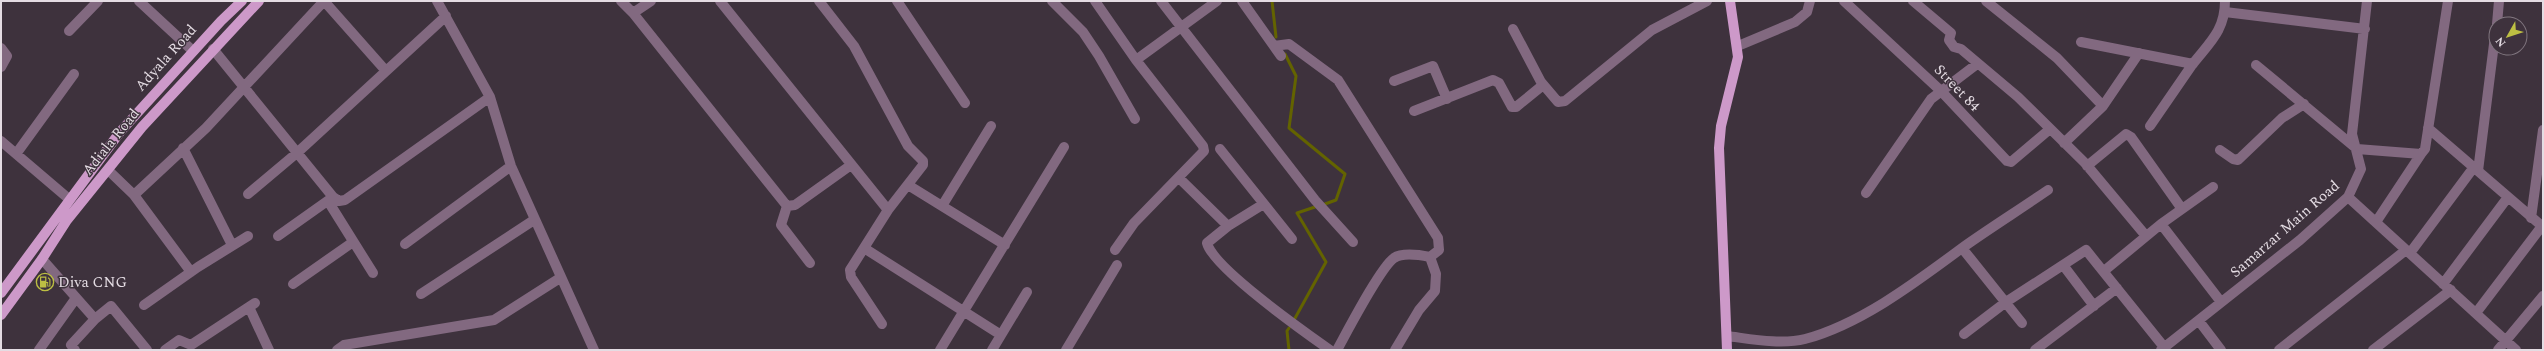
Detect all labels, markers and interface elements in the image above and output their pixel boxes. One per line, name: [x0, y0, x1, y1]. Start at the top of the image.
north arrow: [2488, 16, 2528, 56]
street label: Adyala Road: [130, 19, 202, 97]
text: N: [2491, 33, 2510, 51]
street label: Street 84: [1929, 59, 1986, 117]
street label: Adiala Road: [77, 103, 145, 181]
street label: Samarzar Main Road: [2225, 175, 2345, 283]
place label: Diva CNG: [58, 271, 127, 294]
fuel station icon: Diva CNG: [35, 272, 55, 292]

